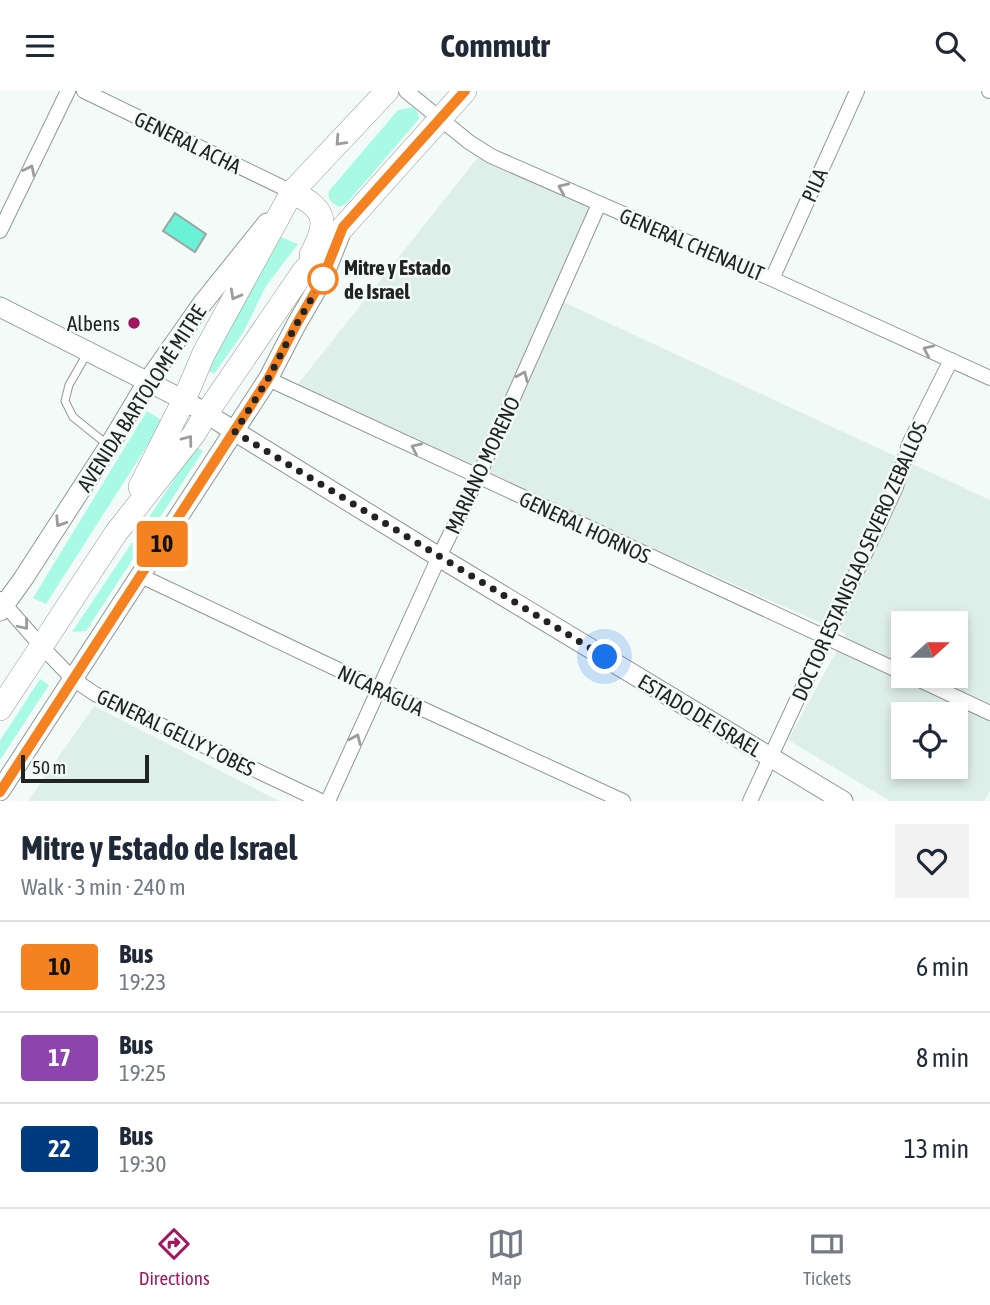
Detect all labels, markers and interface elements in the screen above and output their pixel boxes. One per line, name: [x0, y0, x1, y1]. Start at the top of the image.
icon: menu: [21, 27, 59, 65]
text: Commutr: [440, 27, 550, 64]
icon: search: [931, 27, 969, 65]
street label: GENERAL ACHA: [131, 106, 246, 178]
one-way arrow: [335, 133, 348, 146]
street label: PILA: [796, 164, 832, 205]
one-way arrow: [22, 165, 36, 177]
one-way arrow: [558, 182, 571, 196]
street label: GENERAL CHENAULT: [616, 203, 768, 285]
place label: Mitre y Estado de Israel: [344, 255, 451, 303]
marker: Mitre y Estado de Israel: [308, 264, 338, 294]
one-way arrow: [230, 287, 244, 300]
street label: AVENIDA BARTOLOMÉ MITRE: [72, 300, 210, 496]
place label: Albens: [67, 311, 120, 335]
marker: Albens: [126, 315, 142, 331]
one-way arrow: [923, 344, 935, 358]
one-way arrow: [515, 371, 529, 383]
street label: MARIANO MORENO: [440, 393, 524, 537]
street label: DOCTOR ESTANISLAO SEVERO ZEBALLOS: [787, 418, 932, 704]
one-way arrow: [180, 436, 193, 448]
one-way arrow: [411, 443, 423, 457]
street label: GENERAL HORNOS: [516, 486, 654, 568]
one-way arrow: [56, 514, 68, 527]
line badge: 10: [130, 521, 194, 567]
text: 10: [151, 530, 173, 557]
north arrow: [891, 611, 968, 688]
map controls: [891, 611, 968, 779]
one-way arrow: [16, 617, 28, 630]
your location: [587, 639, 622, 674]
street label: NICARAGUA: [334, 660, 428, 721]
street label: ESTADO DE ISRAEL: [634, 669, 766, 761]
street label: GENERAL GELLY Y OBES: [93, 683, 259, 781]
button: locate: [891, 702, 968, 779]
one-way arrow: [348, 734, 362, 746]
scale bar: [21, 752, 149, 784]
text: 50 m: [32, 756, 66, 778]
button: heart: [895, 824, 969, 898]
text: Mitre y Estado de Israel: [21, 829, 297, 867]
text: Walk · 3 min · 240 m: [21, 874, 185, 900]
text: Bus: [119, 939, 153, 969]
text: 6 min: [916, 952, 969, 982]
text: 10: [48, 953, 71, 980]
text: 19:23: [119, 969, 166, 995]
text: Bus: [119, 1030, 153, 1060]
text: 8 min: [916, 1043, 969, 1073]
text: 17: [48, 1044, 71, 1071]
text: 19:25: [119, 1060, 166, 1086]
text: Bus: [119, 1121, 153, 1151]
text: 13 min: [904, 1134, 969, 1164]
text: 22: [48, 1135, 71, 1162]
text: 19:30: [119, 1151, 166, 1177]
tab: Directions: [139, 1225, 210, 1289]
tab: Map: [487, 1225, 525, 1289]
tab: Tickets: [803, 1225, 851, 1289]

